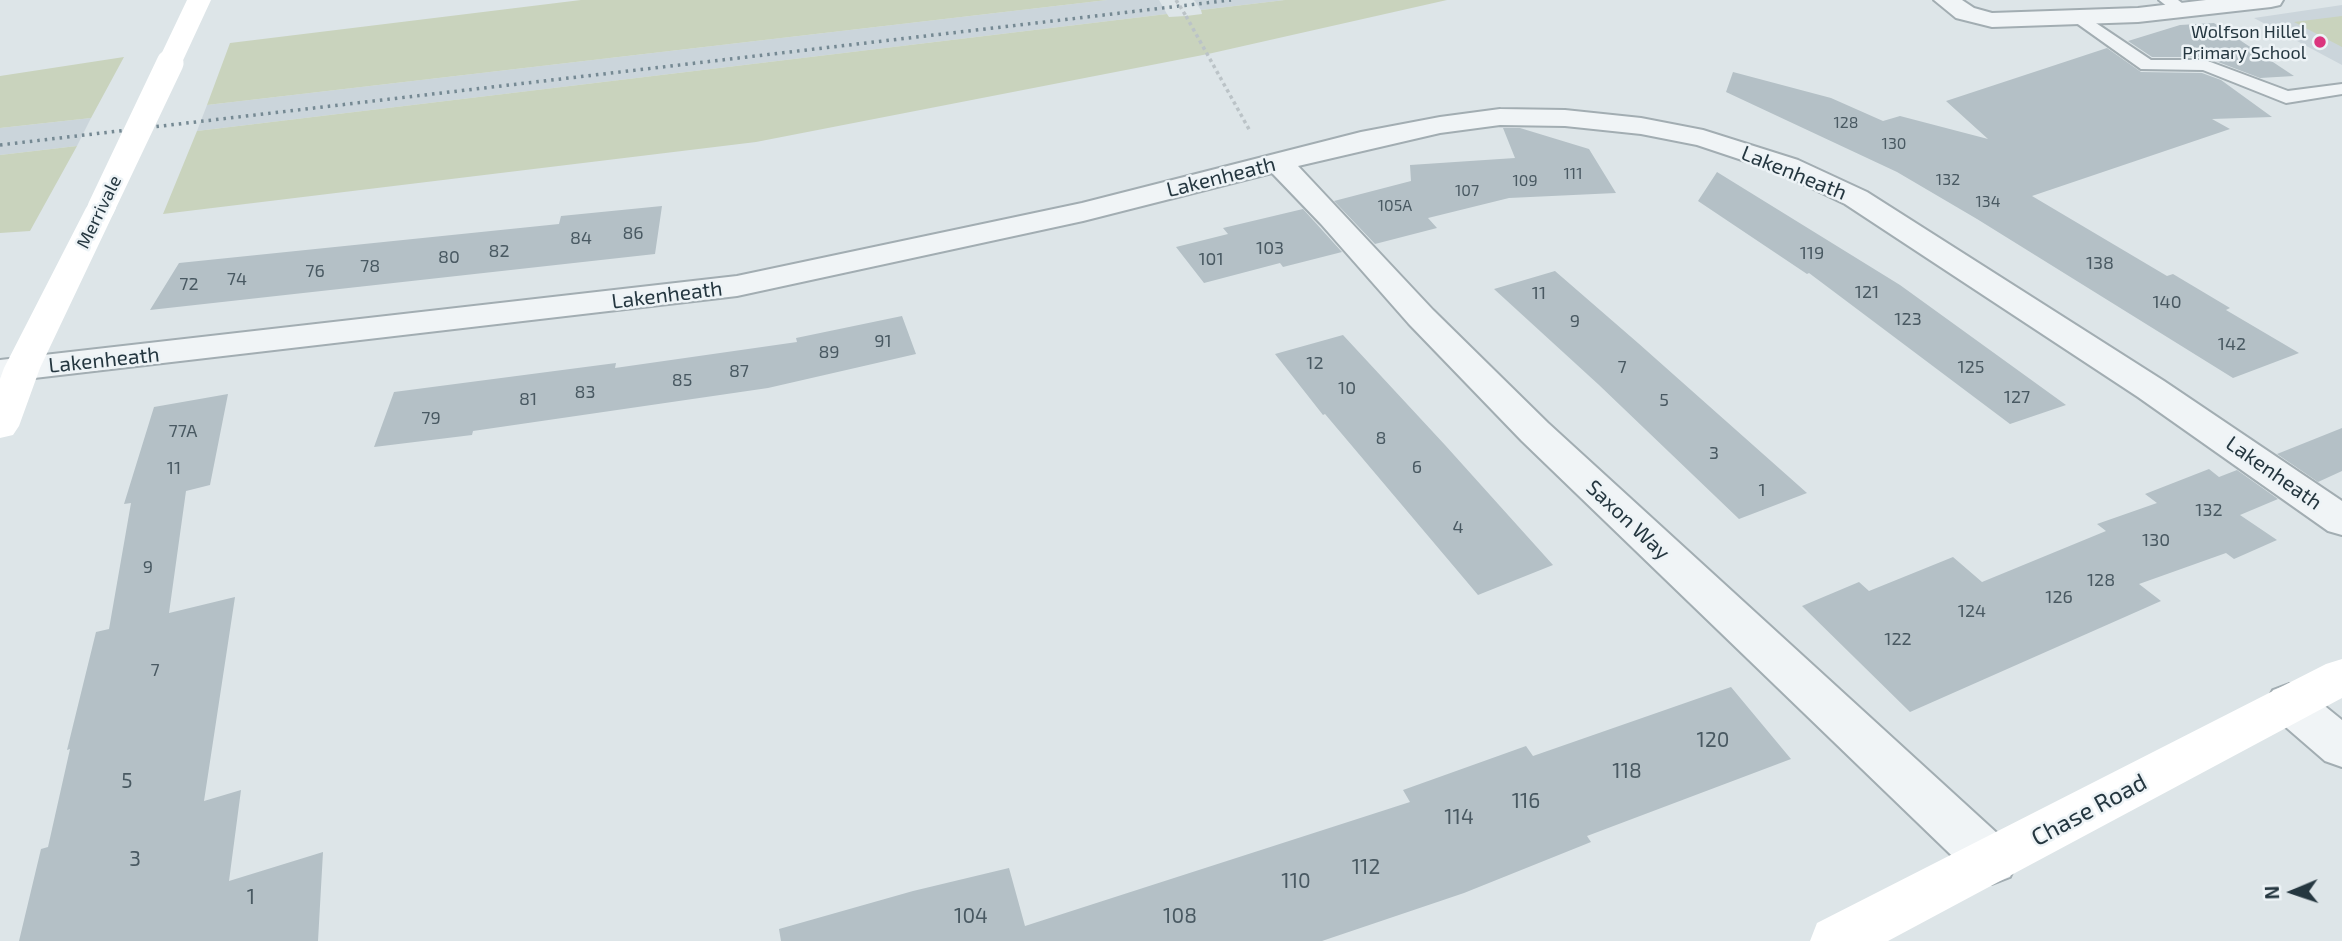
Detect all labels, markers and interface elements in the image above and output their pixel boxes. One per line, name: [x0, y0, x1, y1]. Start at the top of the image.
place label: Wolfson Hillel Primary School: [2182, 21, 2306, 64]
marker: Wolfson Hillel Primary School: [2312, 34, 2328, 50]
house number: 128: [1833, 113, 1859, 133]
house number: 130: [1882, 134, 1906, 154]
street label: Lakenheath: [1738, 140, 1850, 206]
street label: Lakenheath: [1164, 151, 1278, 203]
house number: 111: [1563, 164, 1583, 184]
house number: 132: [1936, 170, 1960, 190]
house number: 109: [1512, 171, 1538, 191]
street label: Merrivale: [72, 172, 126, 252]
house number: 107: [1455, 181, 1479, 201]
house number: 134: [1975, 192, 2001, 212]
house number: 105A: [1378, 196, 1412, 216]
house number: 86: [622, 222, 644, 244]
house number: 84: [570, 227, 592, 249]
house number: 103: [1256, 237, 1284, 259]
house number: 82: [488, 240, 510, 262]
house number: 119: [1800, 242, 1824, 264]
house number: 80: [438, 246, 460, 268]
house number: 101: [1198, 248, 1224, 270]
house number: 138: [2086, 252, 2114, 274]
house number: 78: [360, 255, 380, 277]
house number: 76: [305, 260, 325, 282]
house number: 74: [227, 268, 247, 290]
house number: 72: [179, 273, 199, 295]
street label: Lakenheath: [610, 276, 724, 314]
house number: 121: [1855, 281, 1879, 303]
house number: 11: [1532, 282, 1546, 304]
house number: 140: [2152, 291, 2182, 313]
house number: 123: [1894, 308, 1922, 330]
house number: 9: [1570, 310, 1580, 332]
house number: 91: [874, 330, 892, 352]
house number: 142: [2218, 333, 2246, 355]
house number: 89: [818, 341, 840, 363]
street label: Lakenheath: [47, 342, 161, 378]
house number: 12: [1306, 352, 1324, 374]
house number: 7: [1617, 356, 1627, 378]
house number: 125: [1958, 356, 1984, 378]
house number: 87: [729, 360, 749, 382]
house number: 85: [672, 369, 692, 391]
house number: 10: [1338, 377, 1356, 399]
house number: 83: [575, 381, 595, 403]
house number: 127: [2004, 386, 2030, 408]
house number: 81: [519, 388, 537, 410]
house number: 5: [1659, 389, 1669, 411]
house number: 79: [421, 407, 441, 429]
house number: 77A: [168, 420, 198, 442]
house number: 8: [1376, 427, 1386, 449]
street label: Lakenheath: [2221, 431, 2327, 515]
house number: 3: [1709, 442, 1719, 464]
house number: 6: [1412, 456, 1422, 478]
house number: 11: [167, 457, 181, 479]
street label: Saxon Way: [1581, 475, 1675, 565]
house number: 1: [1758, 479, 1766, 501]
house number: 132: [2195, 499, 2223, 521]
house number: 4: [1452, 516, 1464, 538]
house number: 130: [2142, 529, 2170, 551]
house number: 9: [143, 556, 153, 578]
house number: 128: [2087, 569, 2115, 591]
house number: 126: [2045, 586, 2073, 608]
house number: 124: [1958, 600, 1986, 622]
house number: 122: [1884, 628, 1912, 650]
house number: 7: [150, 659, 160, 681]
house number: 120: [1697, 727, 1729, 753]
house number: 118: [1612, 758, 1642, 784]
house number: 5: [121, 768, 133, 794]
street label: Chase Road: [2026, 768, 2152, 852]
house number: 116: [1512, 788, 1540, 814]
house number: 114: [1444, 804, 1474, 830]
house number: 3: [129, 846, 141, 872]
house number: 112: [1352, 854, 1380, 880]
north arrow: [2258, 857, 2328, 927]
house number: 110: [1281, 868, 1311, 894]
house number: 1: [247, 884, 255, 910]
text: N: [2260, 885, 2283, 900]
house number: 104: [954, 903, 988, 929]
house number: 108: [1163, 903, 1197, 929]

